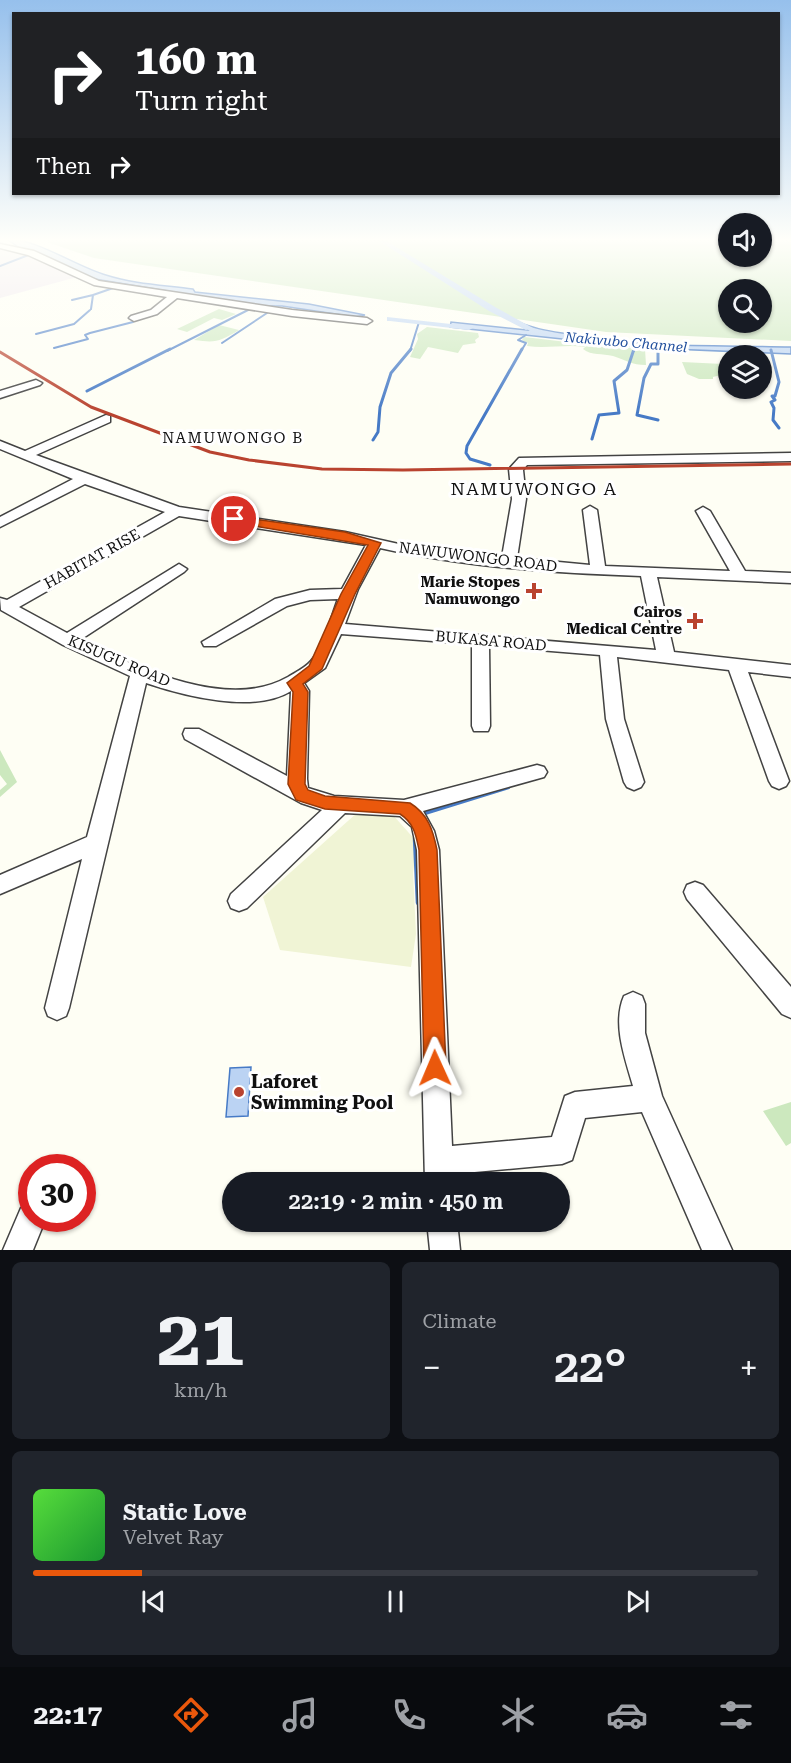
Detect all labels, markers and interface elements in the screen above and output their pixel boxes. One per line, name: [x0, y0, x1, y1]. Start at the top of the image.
text: 160 m: [135, 35, 257, 84]
icon: right: [36, 36, 114, 114]
text: Turn right: [135, 85, 268, 117]
icon: right: [103, 150, 136, 183]
text: Then: [36, 154, 91, 179]
map controls: [718, 213, 772, 399]
button: sound: [718, 213, 772, 267]
button: search: [718, 279, 772, 333]
water label: Nakivubo Channel: [563, 329, 688, 355]
button: layers: [718, 345, 772, 399]
district label: NAMUWONGO B: [162, 429, 304, 447]
district label: NAMUWONGO A: [450, 478, 618, 499]
pin: [208, 493, 259, 544]
icon: arrive: [217, 502, 250, 535]
street label: HABITAT RISE: [41, 525, 143, 593]
street label: NAWUWONGO ROAD: [398, 538, 558, 576]
place label: Marie Stopes Namuwongo: [421, 573, 520, 608]
marker: Marie Stopes Namuwongo: [525, 582, 543, 600]
place label: Cairos Medical Centre: [566, 603, 682, 638]
marker: Cairos Medical Centre: [686, 612, 704, 630]
street label: BUKASA ROAD: [435, 627, 547, 655]
street label: KISUGU ROAD: [65, 631, 173, 691]
position arrow: [403, 1036, 467, 1100]
place label: Laforet Swimming Pool: [251, 1071, 393, 1113]
marker: Laforet Swimming Pool: [232, 1085, 246, 1099]
speed limit sign: 30: [18, 1154, 96, 1232]
text: 22:19 · 2 min · 450 m: [289, 1189, 503, 1214]
text: 21: [157, 1293, 244, 1384]
text: Climate: [423, 1309, 497, 1333]
text: 22°: [554, 1340, 627, 1393]
text: −: [423, 1348, 441, 1387]
text: +: [740, 1348, 758, 1387]
text: km/h: [174, 1378, 228, 1402]
text: Static Love: [123, 1500, 247, 1525]
text: Velvet Ray: [123, 1525, 223, 1549]
icon: previous: [137, 1585, 170, 1618]
icon: pause: [379, 1585, 412, 1618]
icon: next: [621, 1585, 654, 1618]
icon: directions: [170, 1694, 212, 1736]
icon: music: [279, 1694, 321, 1736]
icon: phone: [388, 1694, 430, 1736]
icon: climate: [497, 1694, 539, 1736]
icon: car: [606, 1694, 648, 1736]
icon: filters: [715, 1694, 757, 1736]
text: 22:17: [34, 1699, 103, 1731]

